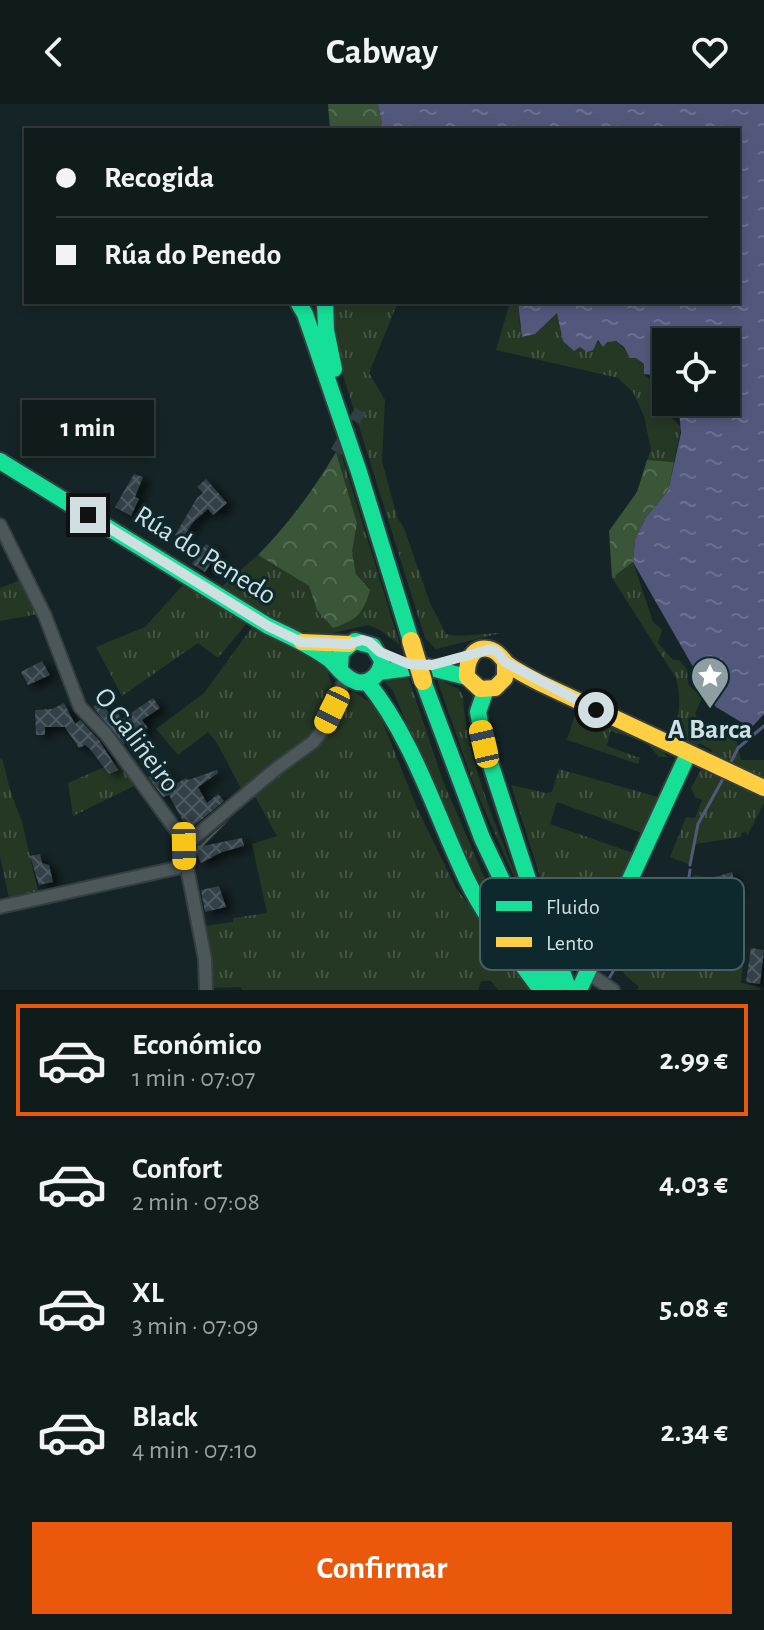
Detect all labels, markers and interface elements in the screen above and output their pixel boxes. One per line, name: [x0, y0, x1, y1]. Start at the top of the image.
icon: back: [32, 30, 76, 74]
icon: heart: [688, 30, 732, 74]
text: Cabway: [326, 34, 438, 70]
text: Recogida: [104, 163, 214, 193]
text: Rúa do Penedo: [104, 240, 281, 270]
map controls: [652, 328, 740, 416]
button: locate: [652, 328, 740, 416]
callout: 1 min: [22, 399, 154, 455]
text: 1 min: [61, 415, 115, 441]
route end: [70, 497, 106, 533]
street label: Rúa do Penedo: [129, 501, 281, 610]
place icon: A Barca: [689, 655, 731, 710]
street label: O Galiñeiro: [88, 683, 184, 798]
car: [311, 683, 353, 737]
route start: [578, 692, 614, 728]
place label: A Barca: [668, 716, 752, 744]
car: [467, 718, 501, 770]
car: [172, 822, 196, 870]
legend: [480, 878, 744, 970]
text: Fluido: [546, 896, 600, 918]
text: Lento: [546, 932, 594, 954]
icon: car: [36, 1024, 108, 1096]
text: Económico: [132, 1030, 262, 1060]
text: 2.99 €: [659, 1045, 728, 1075]
text: 1 min · 07:07: [132, 1065, 255, 1091]
icon: car: [36, 1148, 108, 1220]
text: Confort: [132, 1154, 222, 1184]
text: 4.03 €: [659, 1169, 728, 1199]
text: 2 min · 07:08: [132, 1189, 260, 1215]
icon: car: [36, 1272, 108, 1344]
text: XL: [132, 1278, 164, 1308]
text: 5.08 €: [659, 1293, 728, 1323]
text: 3 min · 07:09: [132, 1313, 259, 1339]
icon: car: [36, 1396, 108, 1468]
text: Black: [132, 1402, 198, 1432]
text: 2.34 €: [660, 1417, 728, 1447]
text: 4 min · 07:10: [132, 1437, 257, 1463]
button: Confirmar: [32, 1522, 732, 1614]

